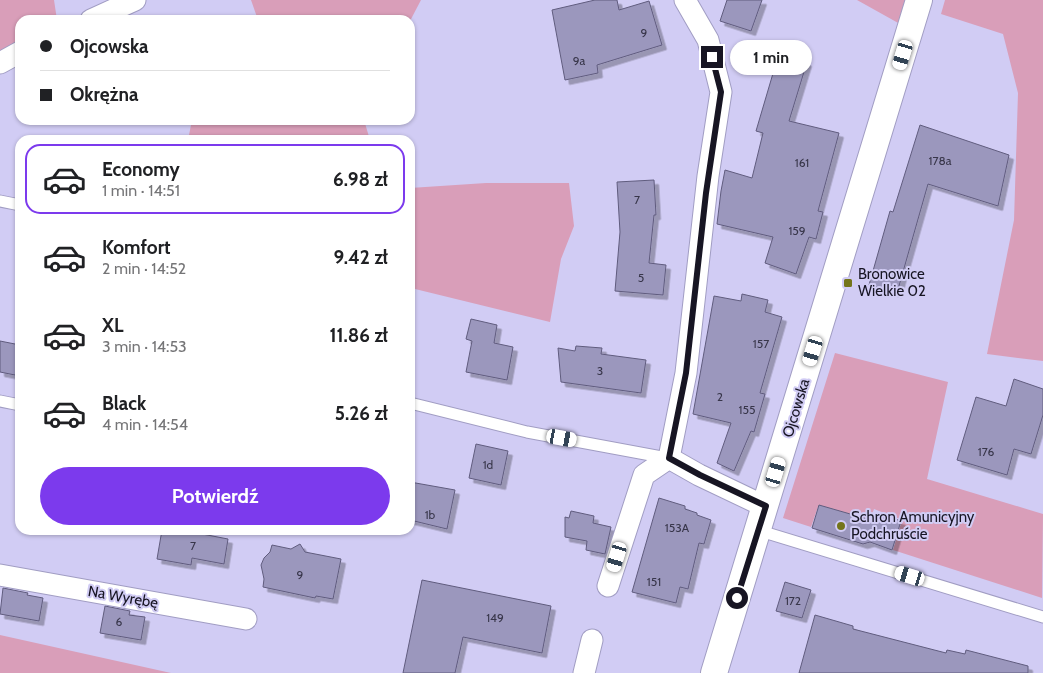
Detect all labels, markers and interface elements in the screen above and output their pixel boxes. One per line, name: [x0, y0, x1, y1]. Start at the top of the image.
house number: 9: [641, 25, 648, 40]
text: Ojcowska: [70, 35, 149, 58]
car: [891, 38, 914, 72]
callout: 1 min: [730, 40, 812, 74]
route end: [701, 46, 723, 68]
text: 1 min: [753, 48, 789, 67]
house number: 9a: [573, 53, 586, 68]
text: Okrężna: [70, 83, 139, 106]
house number: 178a: [929, 153, 952, 168]
house number: 161: [795, 155, 809, 170]
icon: car: [42, 157, 87, 202]
text: Economy: [102, 158, 180, 181]
text: 6.98 zł: [333, 168, 388, 191]
text: 1 min · 14:51: [102, 181, 180, 200]
house number: 7: [634, 192, 640, 207]
house number: 159: [788, 223, 806, 238]
icon: car: [42, 235, 87, 280]
text: Komfort: [102, 236, 171, 259]
text: 9.42 zł: [333, 246, 388, 269]
text: 2 min · 14:52: [102, 259, 186, 278]
place label: Bronowice Wielkie 02: [858, 265, 926, 300]
house number: 5: [638, 270, 644, 285]
marker: Bronowice Wielkie 02: [842, 277, 854, 289]
icon: car: [42, 313, 87, 358]
text: XL: [102, 314, 123, 337]
text: 11.86 zł: [329, 324, 388, 347]
car: [801, 334, 824, 368]
house number: 157: [753, 336, 769, 351]
text: 3 min · 14:53: [102, 337, 187, 356]
house number: 3: [597, 363, 603, 378]
street label: Ojcowska: [779, 376, 814, 440]
house number: 2: [717, 389, 723, 404]
icon: car: [42, 391, 87, 436]
text: Black: [102, 392, 146, 415]
text: 5.26 zł: [335, 402, 388, 425]
house number: 155: [739, 402, 755, 417]
text: 4 min · 14:54: [102, 415, 188, 434]
car: [545, 428, 578, 448]
house number: 176: [978, 444, 994, 459]
car: [764, 455, 787, 489]
house number: 1d: [483, 457, 493, 472]
button: Potwierdź: [40, 467, 390, 525]
house number: 1b: [425, 507, 436, 522]
place label: Schron Amunicyjny Podchruście: [851, 508, 975, 543]
house number: 153A: [665, 520, 690, 535]
marker: Schron Amunicyjny Podchruście: [835, 520, 847, 532]
house number: 7: [190, 538, 196, 553]
car: [605, 540, 628, 574]
car: [893, 564, 926, 588]
house number: 9: [297, 567, 304, 582]
house number: 151: [647, 574, 661, 589]
street label: Na Wyrębę: [86, 582, 160, 612]
route start: [726, 587, 748, 609]
house number: 172: [785, 593, 801, 608]
house number: 149: [486, 610, 504, 625]
house number: 6: [116, 614, 123, 629]

